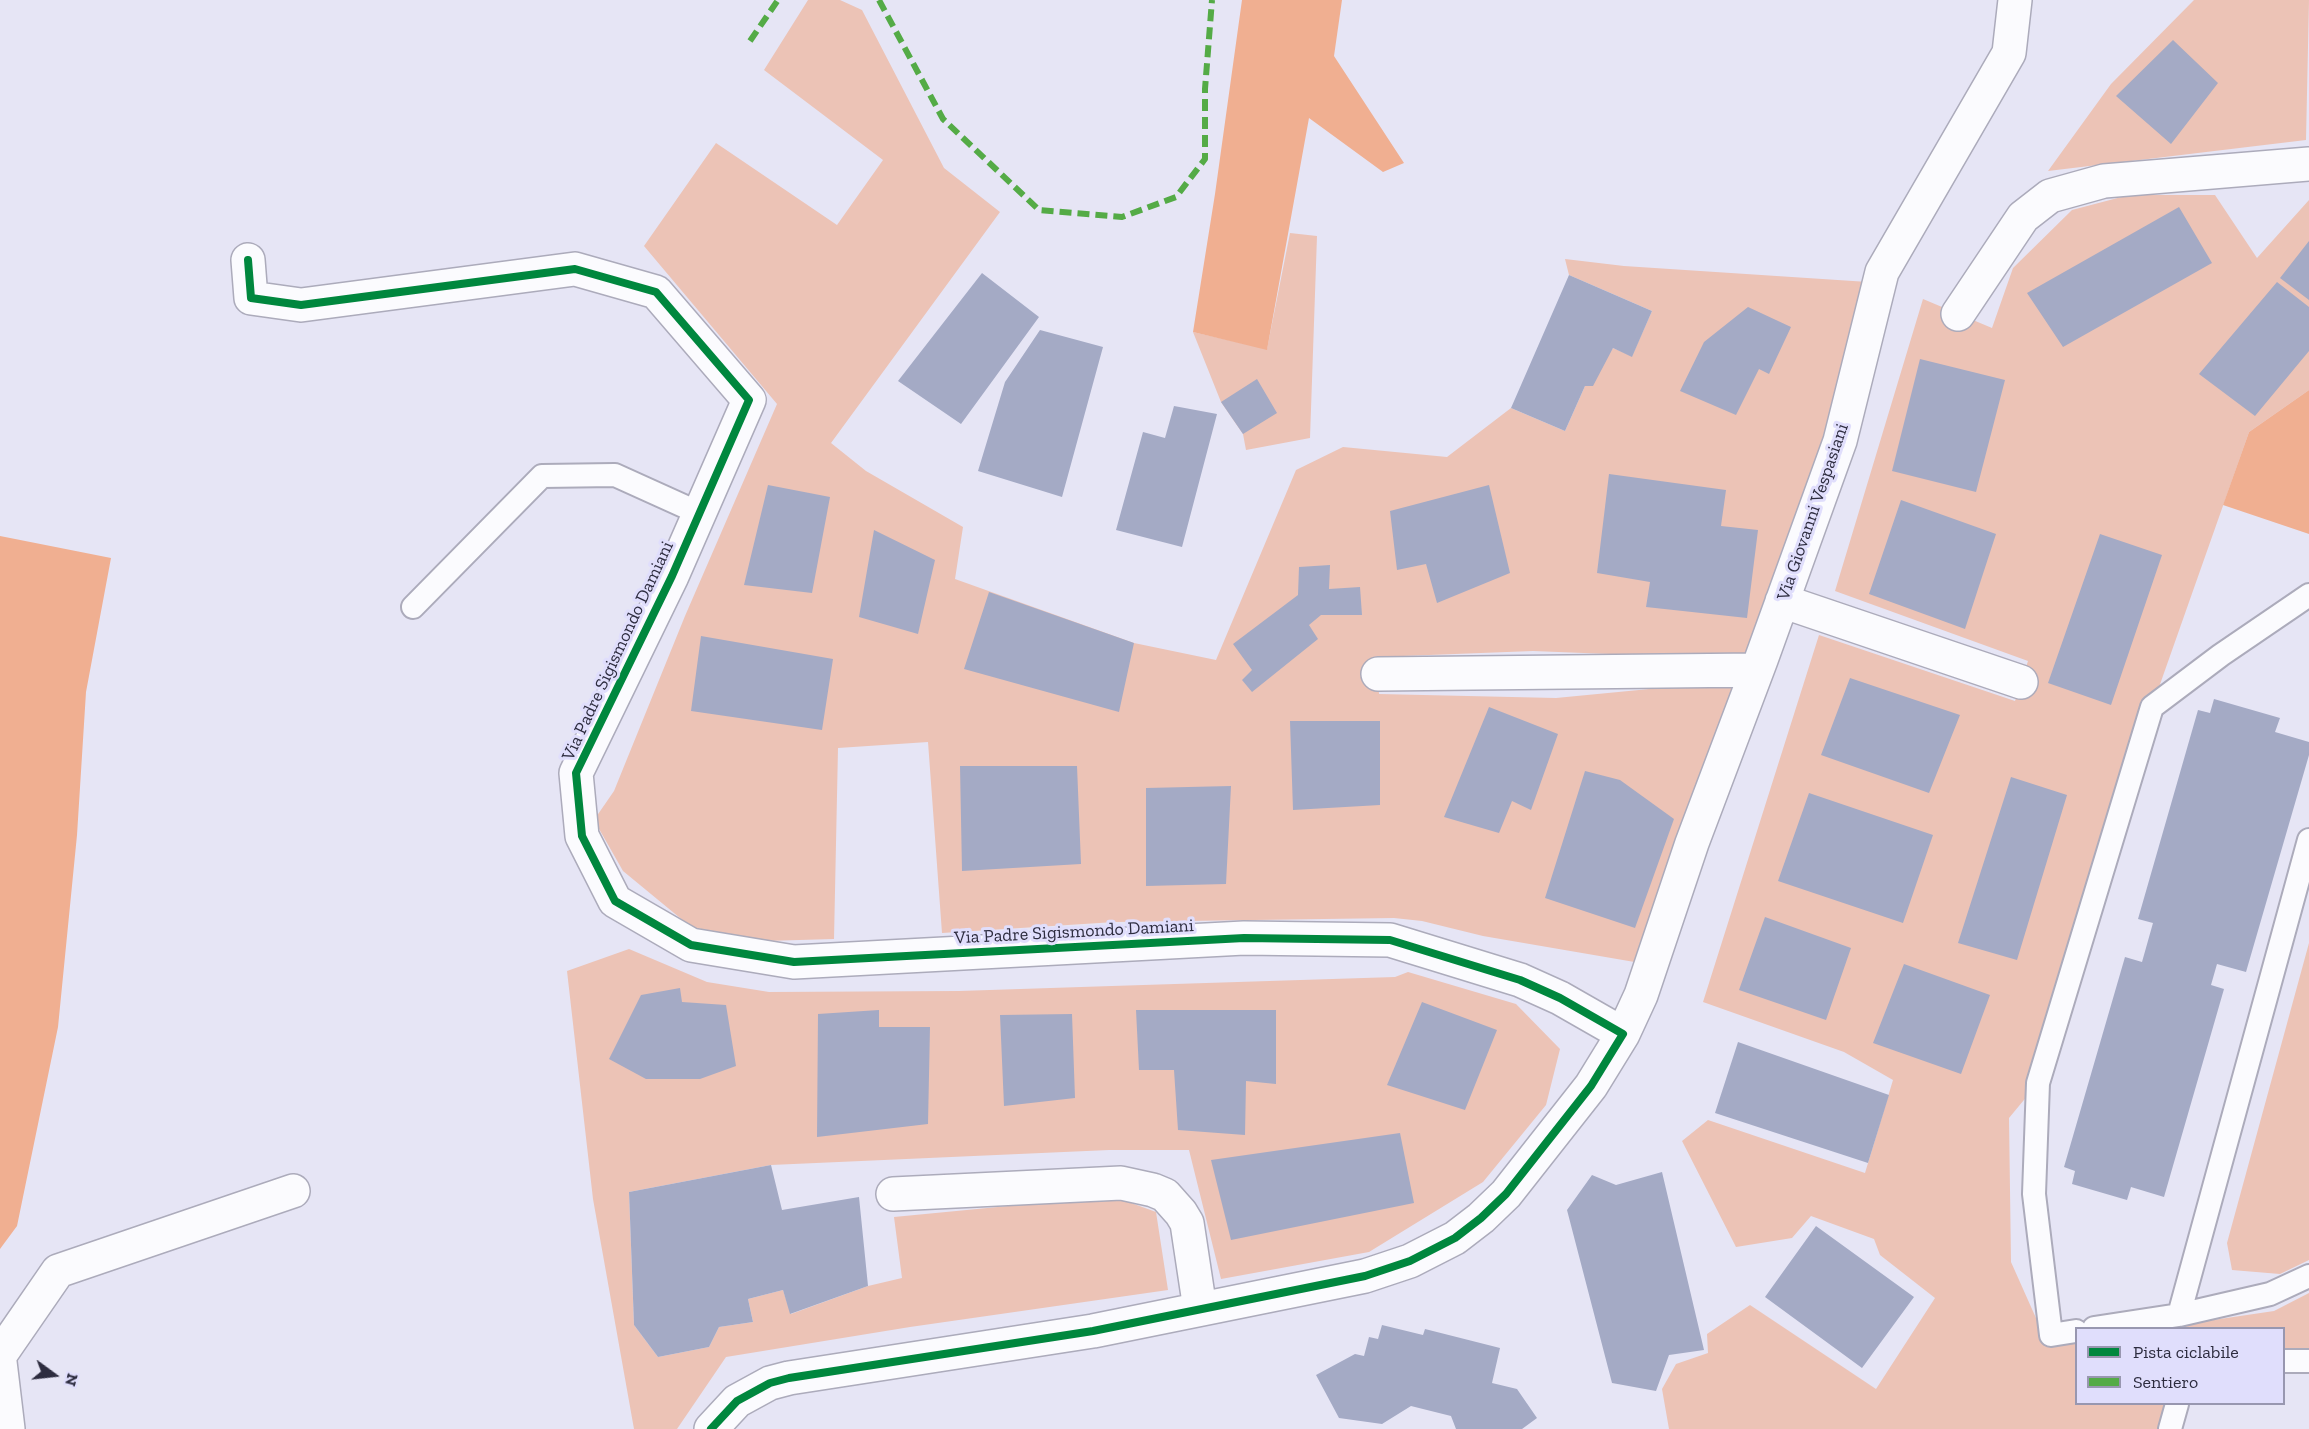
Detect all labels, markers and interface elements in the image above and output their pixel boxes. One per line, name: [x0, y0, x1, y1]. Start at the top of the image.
street label: Via Giovanni Vespasiani: [1773, 421, 1853, 603]
street label: Via Padre Sigismondo Damiani: [558, 538, 678, 764]
street label: Via Padre Sigismondo Damiani: [954, 915, 1194, 949]
legend: [2075, 1327, 2285, 1405]
text: Pista ciclabile: [2133, 1341, 2239, 1363]
north arrow: [24, 1345, 84, 1405]
text: N: [61, 1371, 83, 1388]
text: Sentiero: [2133, 1371, 2198, 1393]

